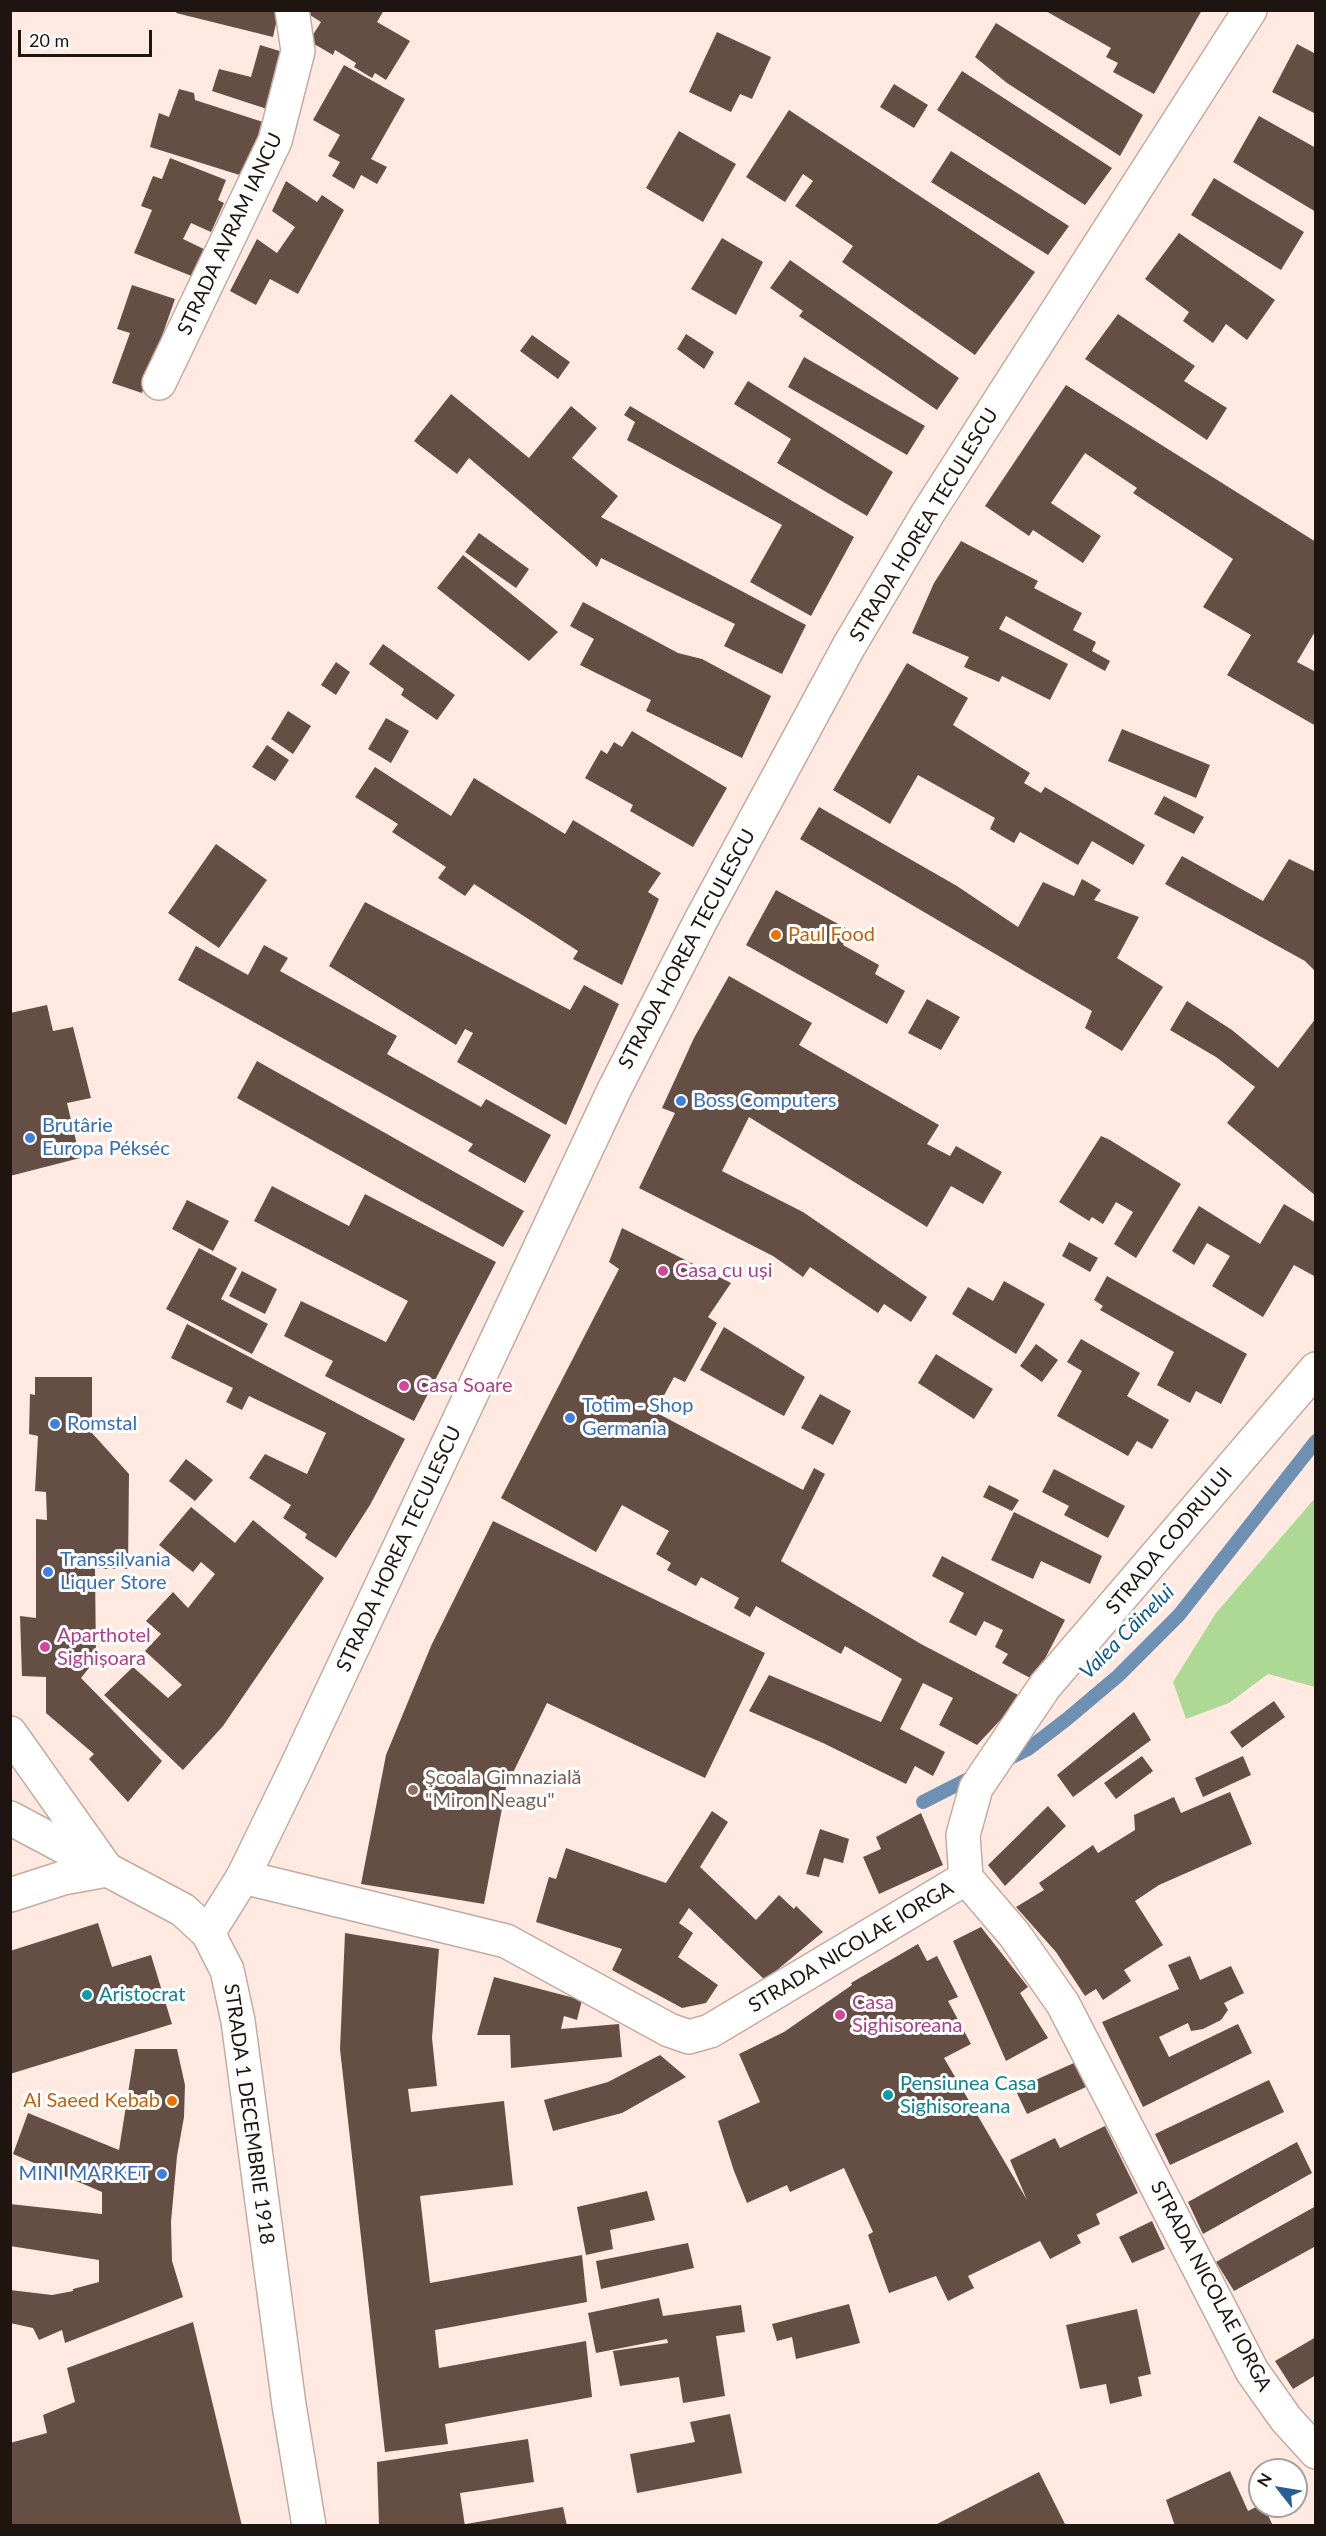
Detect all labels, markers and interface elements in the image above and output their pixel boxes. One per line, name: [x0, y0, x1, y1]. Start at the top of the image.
scale bar: [21, 18, 154, 56]
text: 20 m: [29, 29, 69, 51]
street label: STRADA AVRAM IANCU: [173, 129, 287, 339]
street label: STRADA HOREA TECULESCU: [845, 404, 1003, 646]
street label: STRADA HOREA TECULESCU: [613, 825, 761, 1073]
place label: Paul Food: [788, 923, 875, 947]
marker: Paul Food: [769, 928, 783, 942]
place label: Boss Computers: [693, 1089, 836, 1113]
marker: Boss Computers: [674, 1094, 688, 1108]
place label: Brutârie Europa Pékséc: [42, 1114, 170, 1161]
marker: Brutârie Europa Pékséc: [23, 1131, 37, 1145]
place label: Casa cu uși: [675, 1259, 772, 1283]
marker: Casa cu uși: [656, 1264, 670, 1278]
place label: Casa Soare: [416, 1374, 513, 1398]
marker: Casa Soare: [397, 1379, 411, 1393]
place label: Totim - Shop Germania: [582, 1394, 693, 1441]
marker: Totim - Shop Germania: [563, 1411, 577, 1425]
place label: Romstal: [67, 1412, 137, 1436]
marker: Romstal: [48, 1417, 62, 1431]
street label: STRADA HOREA TECULESCU: [331, 1422, 467, 1676]
street label: STRADA CODRULUI: [1101, 1463, 1237, 1619]
place label: Transsilvania Liquer Store: [60, 1548, 171, 1595]
marker: Transsilvania Liquer Store: [41, 1565, 55, 1579]
water label: Valea Câinelui: [1075, 1580, 1179, 1684]
place label: Aparthotel Sighișoara: [57, 1624, 151, 1671]
marker: Aparthotel Sighișoara: [38, 1640, 52, 1654]
place label: Şcoala Gimnazială "Miron Neagu": [425, 1766, 582, 1813]
marker: Şcoala Gimnazială "Miron Neagu": [406, 1783, 420, 1797]
street label: STRADA NICOLAE IORGA: [744, 1876, 958, 2018]
street label: STRADA 1 DECEMBRIE 1918: [219, 1982, 279, 2246]
place label: Aristocrat: [99, 1983, 185, 2007]
marker: Aristocrat: [80, 1988, 94, 2002]
place label: Casa Sighisoreana: [852, 1991, 962, 2038]
marker: Casa Sighisoreana: [833, 2008, 847, 2022]
place label: Pensiunea Casa Sighisoreana: [900, 2072, 1036, 2119]
marker: Pensiunea Casa Sighisoreana: [881, 2088, 895, 2102]
place label: Al Saeed Kebab: [23, 2089, 160, 2113]
marker: Al Saeed Kebab: [165, 2094, 179, 2108]
place label: MINI MARKET: [19, 2162, 150, 2186]
marker: MINI MARKET: [155, 2167, 169, 2181]
street label: STRADA NICOLAE IORGA: [1145, 2177, 1277, 2395]
north arrow: [1248, 2458, 1308, 2518]
text: N: [1253, 2469, 1275, 2490]

